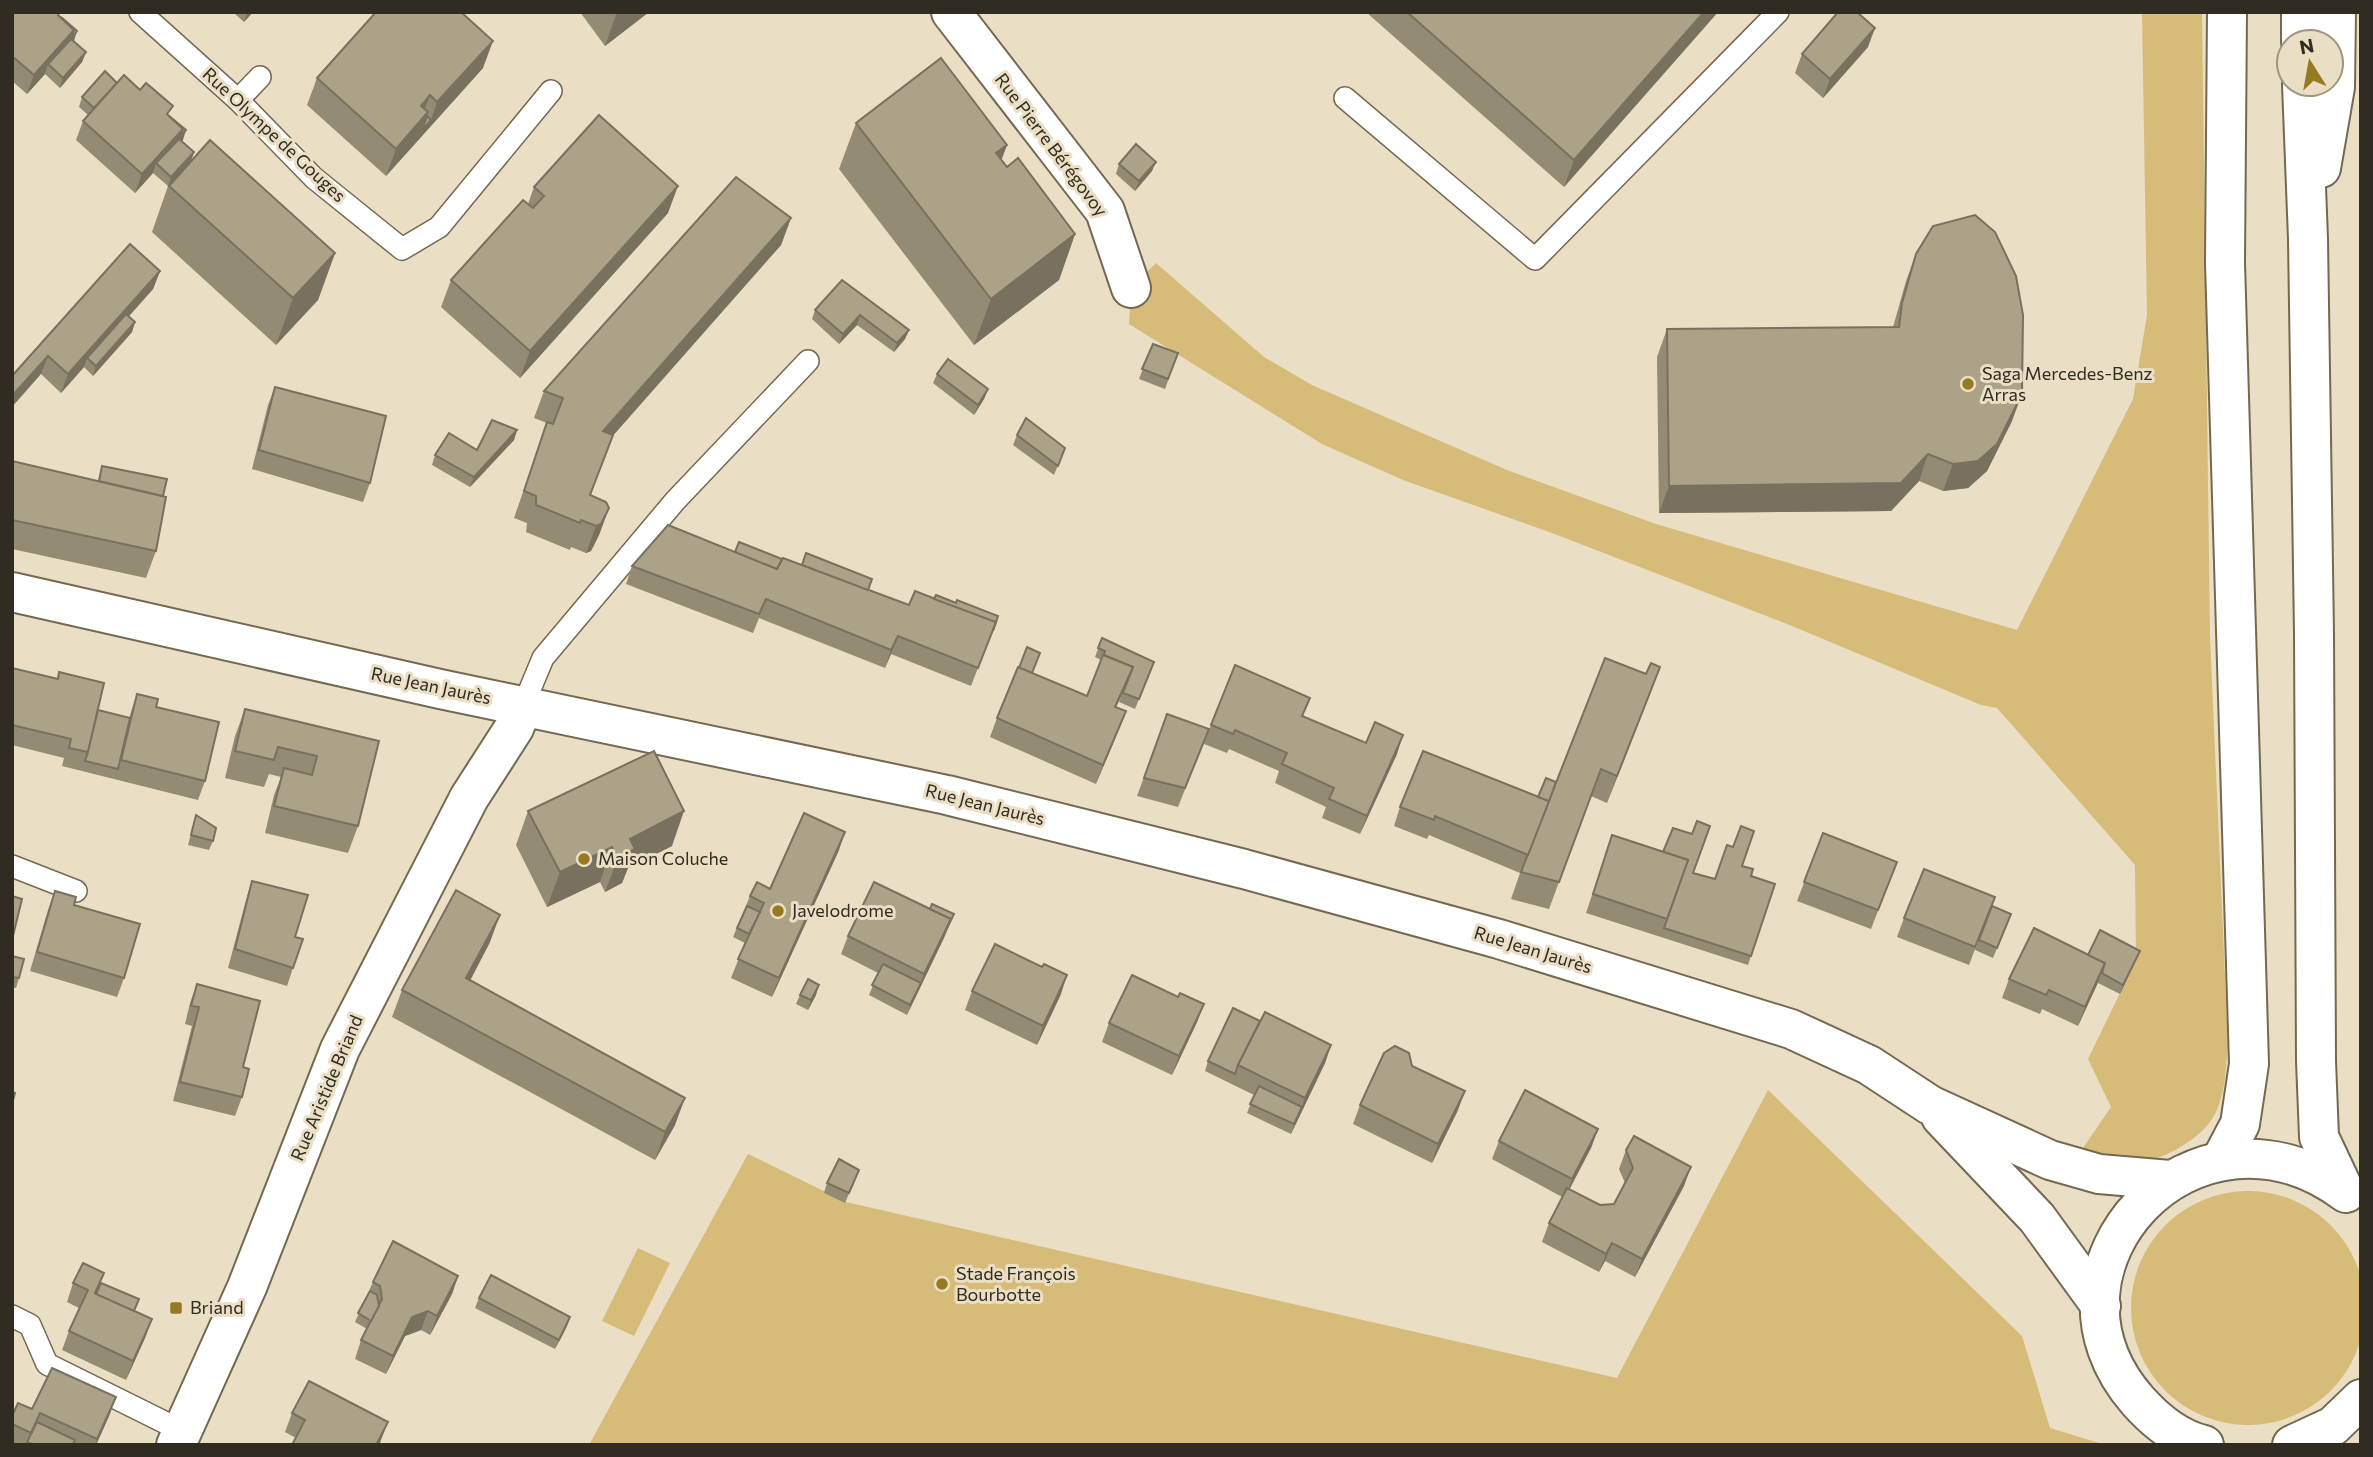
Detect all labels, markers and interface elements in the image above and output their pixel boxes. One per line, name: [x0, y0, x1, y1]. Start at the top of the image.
north arrow: [2275, 28, 2345, 98]
text: N: [2297, 33, 2316, 58]
street label: Rue Olympe de Gouges: [199, 62, 351, 206]
street label: Rue Pierre Bérégovoy: [991, 68, 1113, 220]
place label: Saga Mercedes-Benz Arras: [1982, 362, 2153, 405]
marker: Saga Mercedes-Benz Arras: [1960, 376, 1976, 392]
street label: Rue Jean Jaurès: [369, 662, 493, 708]
street label: Rue Jean Jaurès: [923, 779, 1047, 829]
place label: Maison Coluche: [598, 847, 728, 869]
marker: Maison Coluche: [576, 851, 592, 867]
place label: Javelodrome: [792, 899, 893, 921]
marker: Javelodrome: [770, 903, 786, 919]
street label: Rue Jean Jaurès: [1472, 921, 1595, 977]
street label: Rue Aristide Briand: [285, 1011, 367, 1164]
place label: Stade François Bourbotte: [956, 1262, 1076, 1305]
marker: Stade François Bourbotte: [934, 1276, 950, 1292]
place label: Briand: [190, 1296, 244, 1318]
marker: Briand: [168, 1300, 184, 1316]

